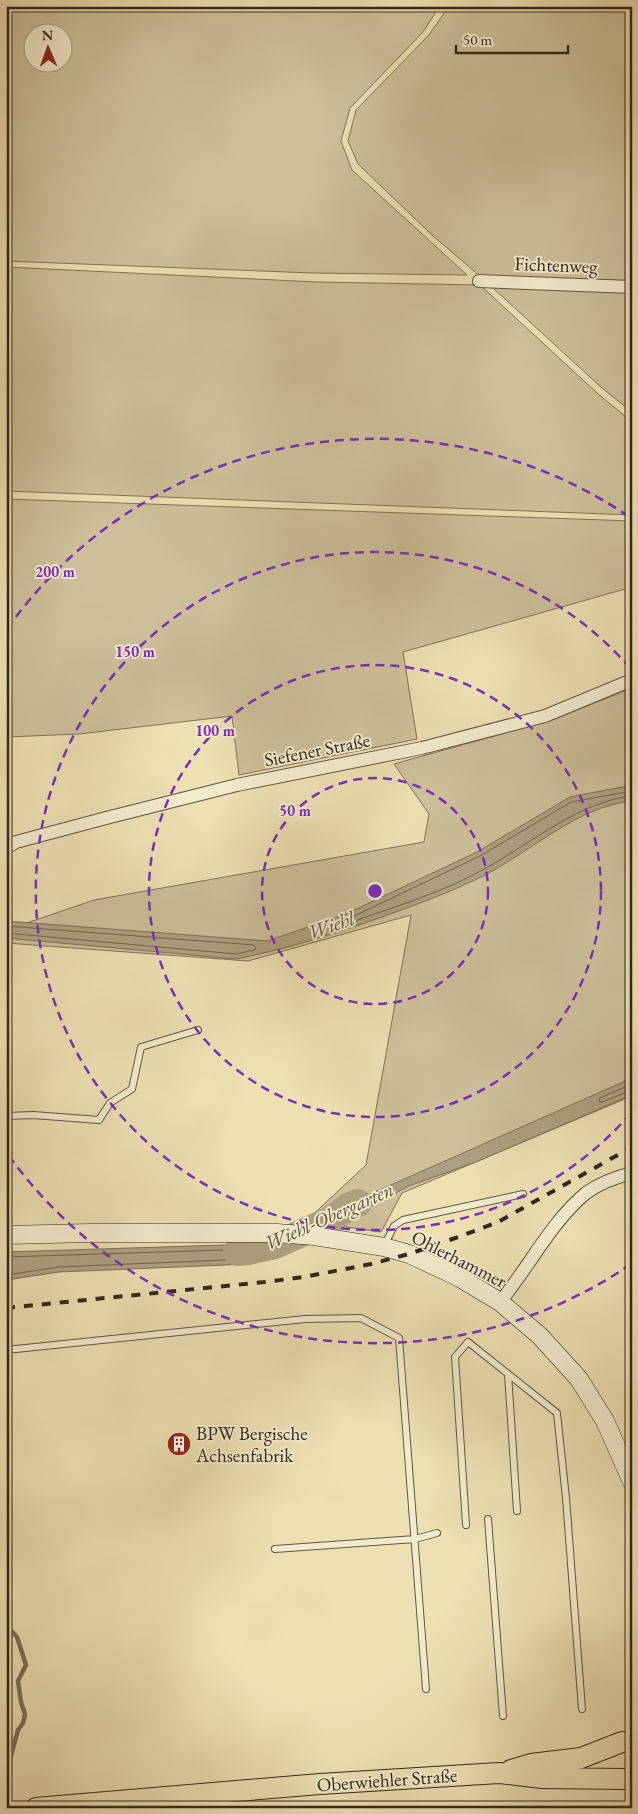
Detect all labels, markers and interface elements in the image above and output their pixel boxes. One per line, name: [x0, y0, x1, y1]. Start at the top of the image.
north arrow: [22, 22, 72, 72]
scale bar: [456, 22, 568, 54]
text: N: [42, 26, 54, 44]
text: 50 m: [463, 30, 492, 49]
street label: Fichtenweg: [514, 251, 599, 279]
text: 200 m: [35, 562, 75, 581]
text: 150 m: [115, 642, 155, 661]
text: 100 m: [195, 721, 235, 740]
street label: Siefener Straße: [262, 728, 372, 772]
text: 50 m: [279, 801, 311, 820]
centre of rings: [366, 882, 384, 900]
water label: Wiehl: [304, 905, 359, 945]
water label: Wiehl-Obergarten: [260, 1176, 398, 1256]
street label: Ohlerhammer: [407, 1224, 511, 1294]
place label: BPW Bergische Achsenfabrik: [195, 1421, 308, 1468]
building icon: BPW Bergische Achsenfabrik: [166, 1431, 192, 1457]
street label: Oberwiehler Straße: [316, 1763, 458, 1797]

